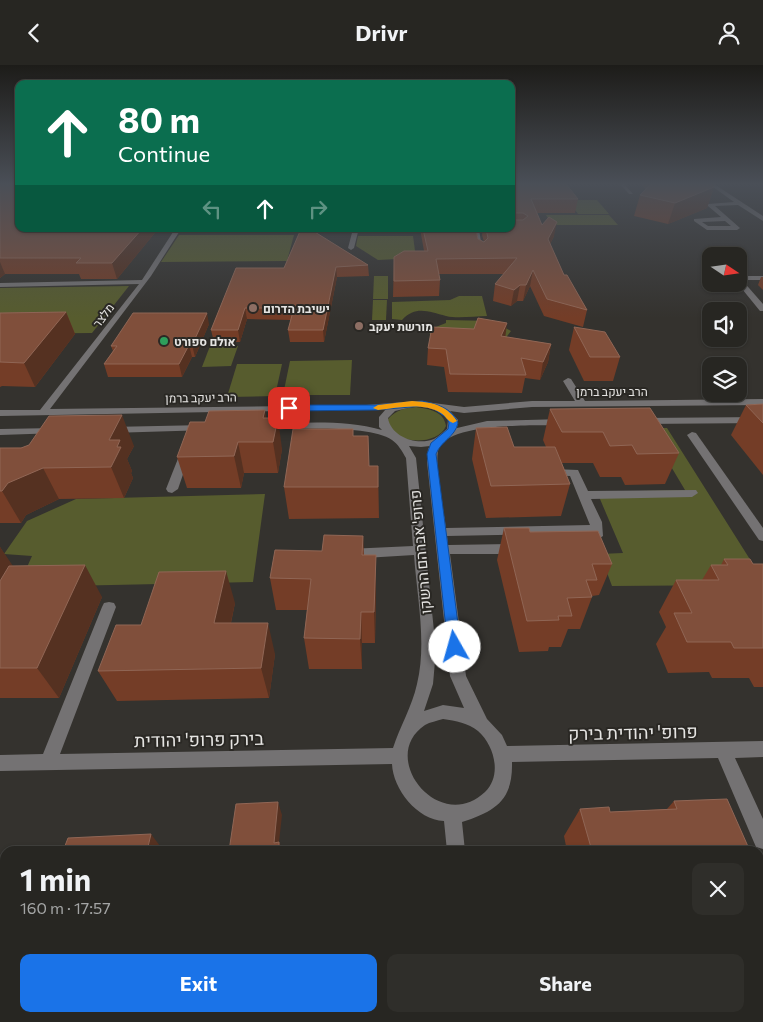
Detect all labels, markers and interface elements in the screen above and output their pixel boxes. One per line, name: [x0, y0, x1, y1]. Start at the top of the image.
icon: back: [20, 19, 48, 47]
text: Drivr: [355, 19, 408, 46]
icon: person: [715, 19, 743, 47]
text: 80 m: [118, 97, 200, 140]
icon: ahead: [35, 100, 100, 165]
text: Continue: [118, 140, 210, 167]
icon: left: [198, 195, 226, 223]
icon: ahead: [251, 195, 279, 223]
icon: right: [304, 195, 332, 223]
north arrow: [702, 247, 748, 293]
map controls: [702, 247, 747, 402]
street label: מלצר: [90, 300, 116, 330]
place label: ישיבת הדרום: [263, 301, 330, 315]
marker: ישיבת הדרום: [247, 302, 259, 314]
button: sound: [702, 302, 747, 347]
place label: מורשת יעקב: [369, 319, 433, 333]
marker: מורשת יעקב: [353, 320, 365, 332]
place label: אולם ספורט: [174, 334, 236, 348]
marker: אולם ספורט: [158, 335, 170, 347]
button: layers: [702, 357, 747, 402]
street label: הרב יעקב ברמן: [576, 384, 648, 398]
pin: [268, 387, 310, 429]
street label: הרב יעקב ברמן: [165, 389, 237, 405]
icon: arrive: [275, 394, 303, 422]
street label: פרופ' אברהם הרשקו: [406, 489, 434, 615]
position arrow: [428, 620, 480, 672]
street label: פרופ' יהודית בירק: [568, 720, 698, 744]
street label: בירק פרופ' יהודית: [134, 727, 264, 751]
text: 1 min: [20, 860, 91, 897]
button: close: [692, 863, 744, 915]
text: 160 m · 17:57: [20, 898, 111, 917]
button: Exit: [20, 954, 377, 1012]
button: Share: [387, 954, 744, 1012]

